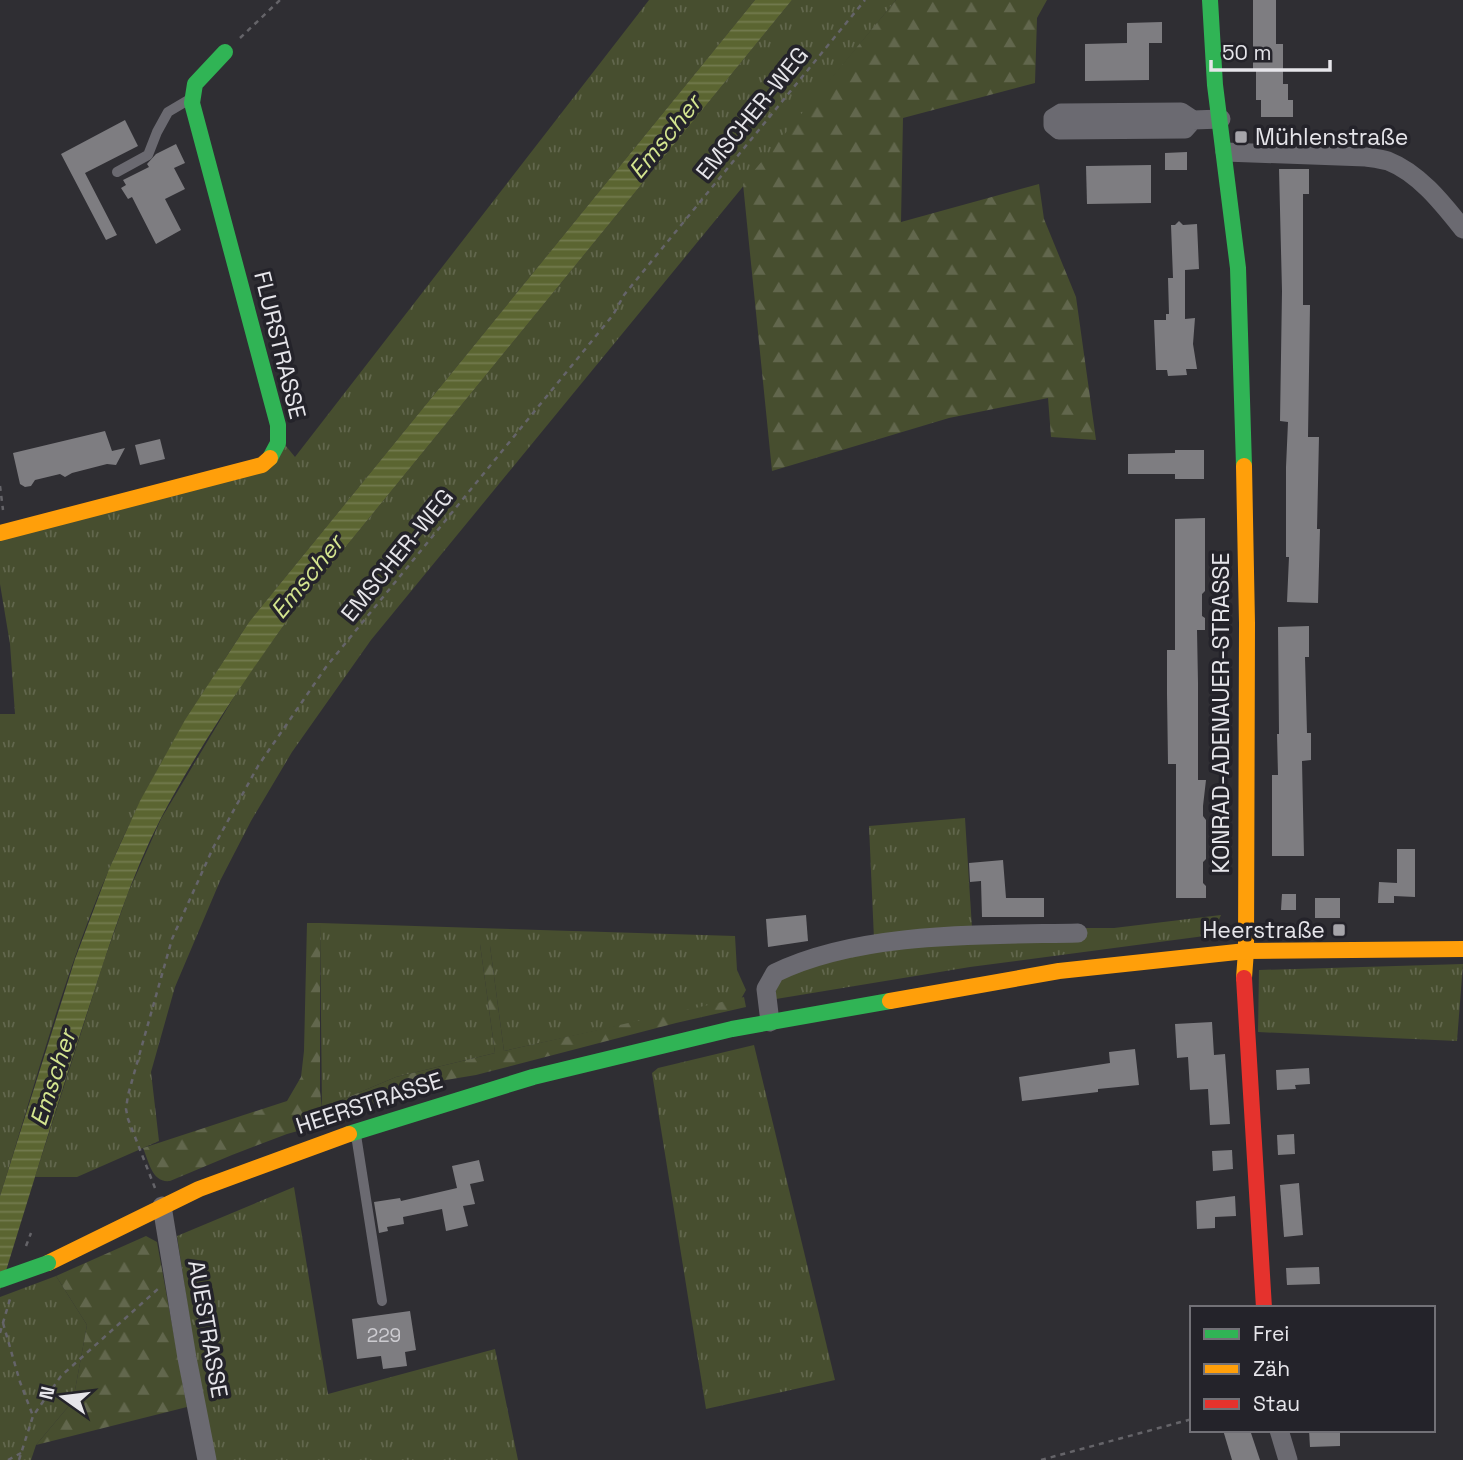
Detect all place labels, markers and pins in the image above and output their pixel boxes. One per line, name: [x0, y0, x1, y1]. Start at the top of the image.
place label: Mühlenstraße: [1255, 122, 1408, 152]
marker: Mühlenstraße: [1233, 129, 1249, 145]
place label: Heerstraße: [1202, 915, 1325, 945]
marker: Heerstraße: [1331, 922, 1347, 938]

